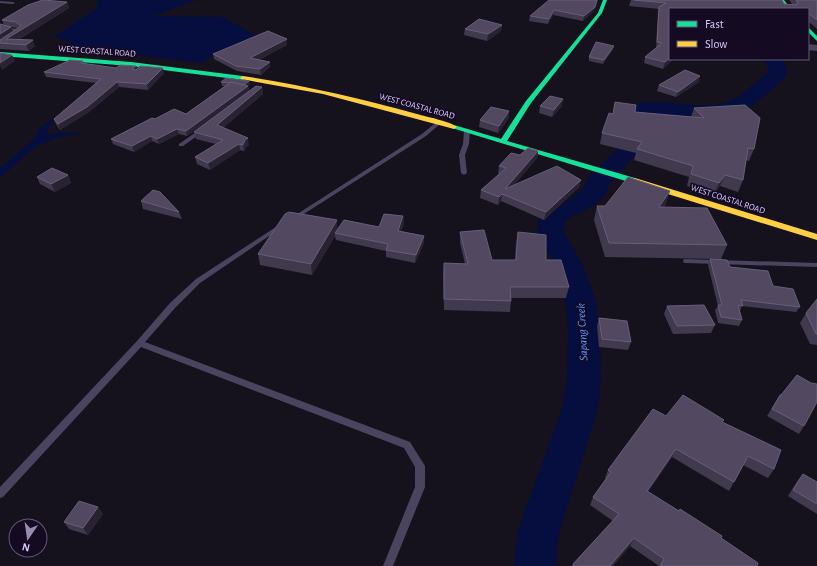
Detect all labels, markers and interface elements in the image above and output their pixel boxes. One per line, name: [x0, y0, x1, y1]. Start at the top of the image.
legend: [669, 8, 809, 60]
text: Fast: [705, 18, 724, 30]
text: Slow: [705, 38, 727, 50]
street label: WEST COASTAL ROAD: [58, 44, 136, 59]
street label: WEST COASTAL ROAD: [378, 92, 456, 121]
street label: WEST COASTAL ROAD: [689, 183, 766, 216]
water label: Sapang Creek: [574, 302, 591, 361]
north arrow: [8, 518, 48, 558]
text: N: [21, 541, 31, 553]

